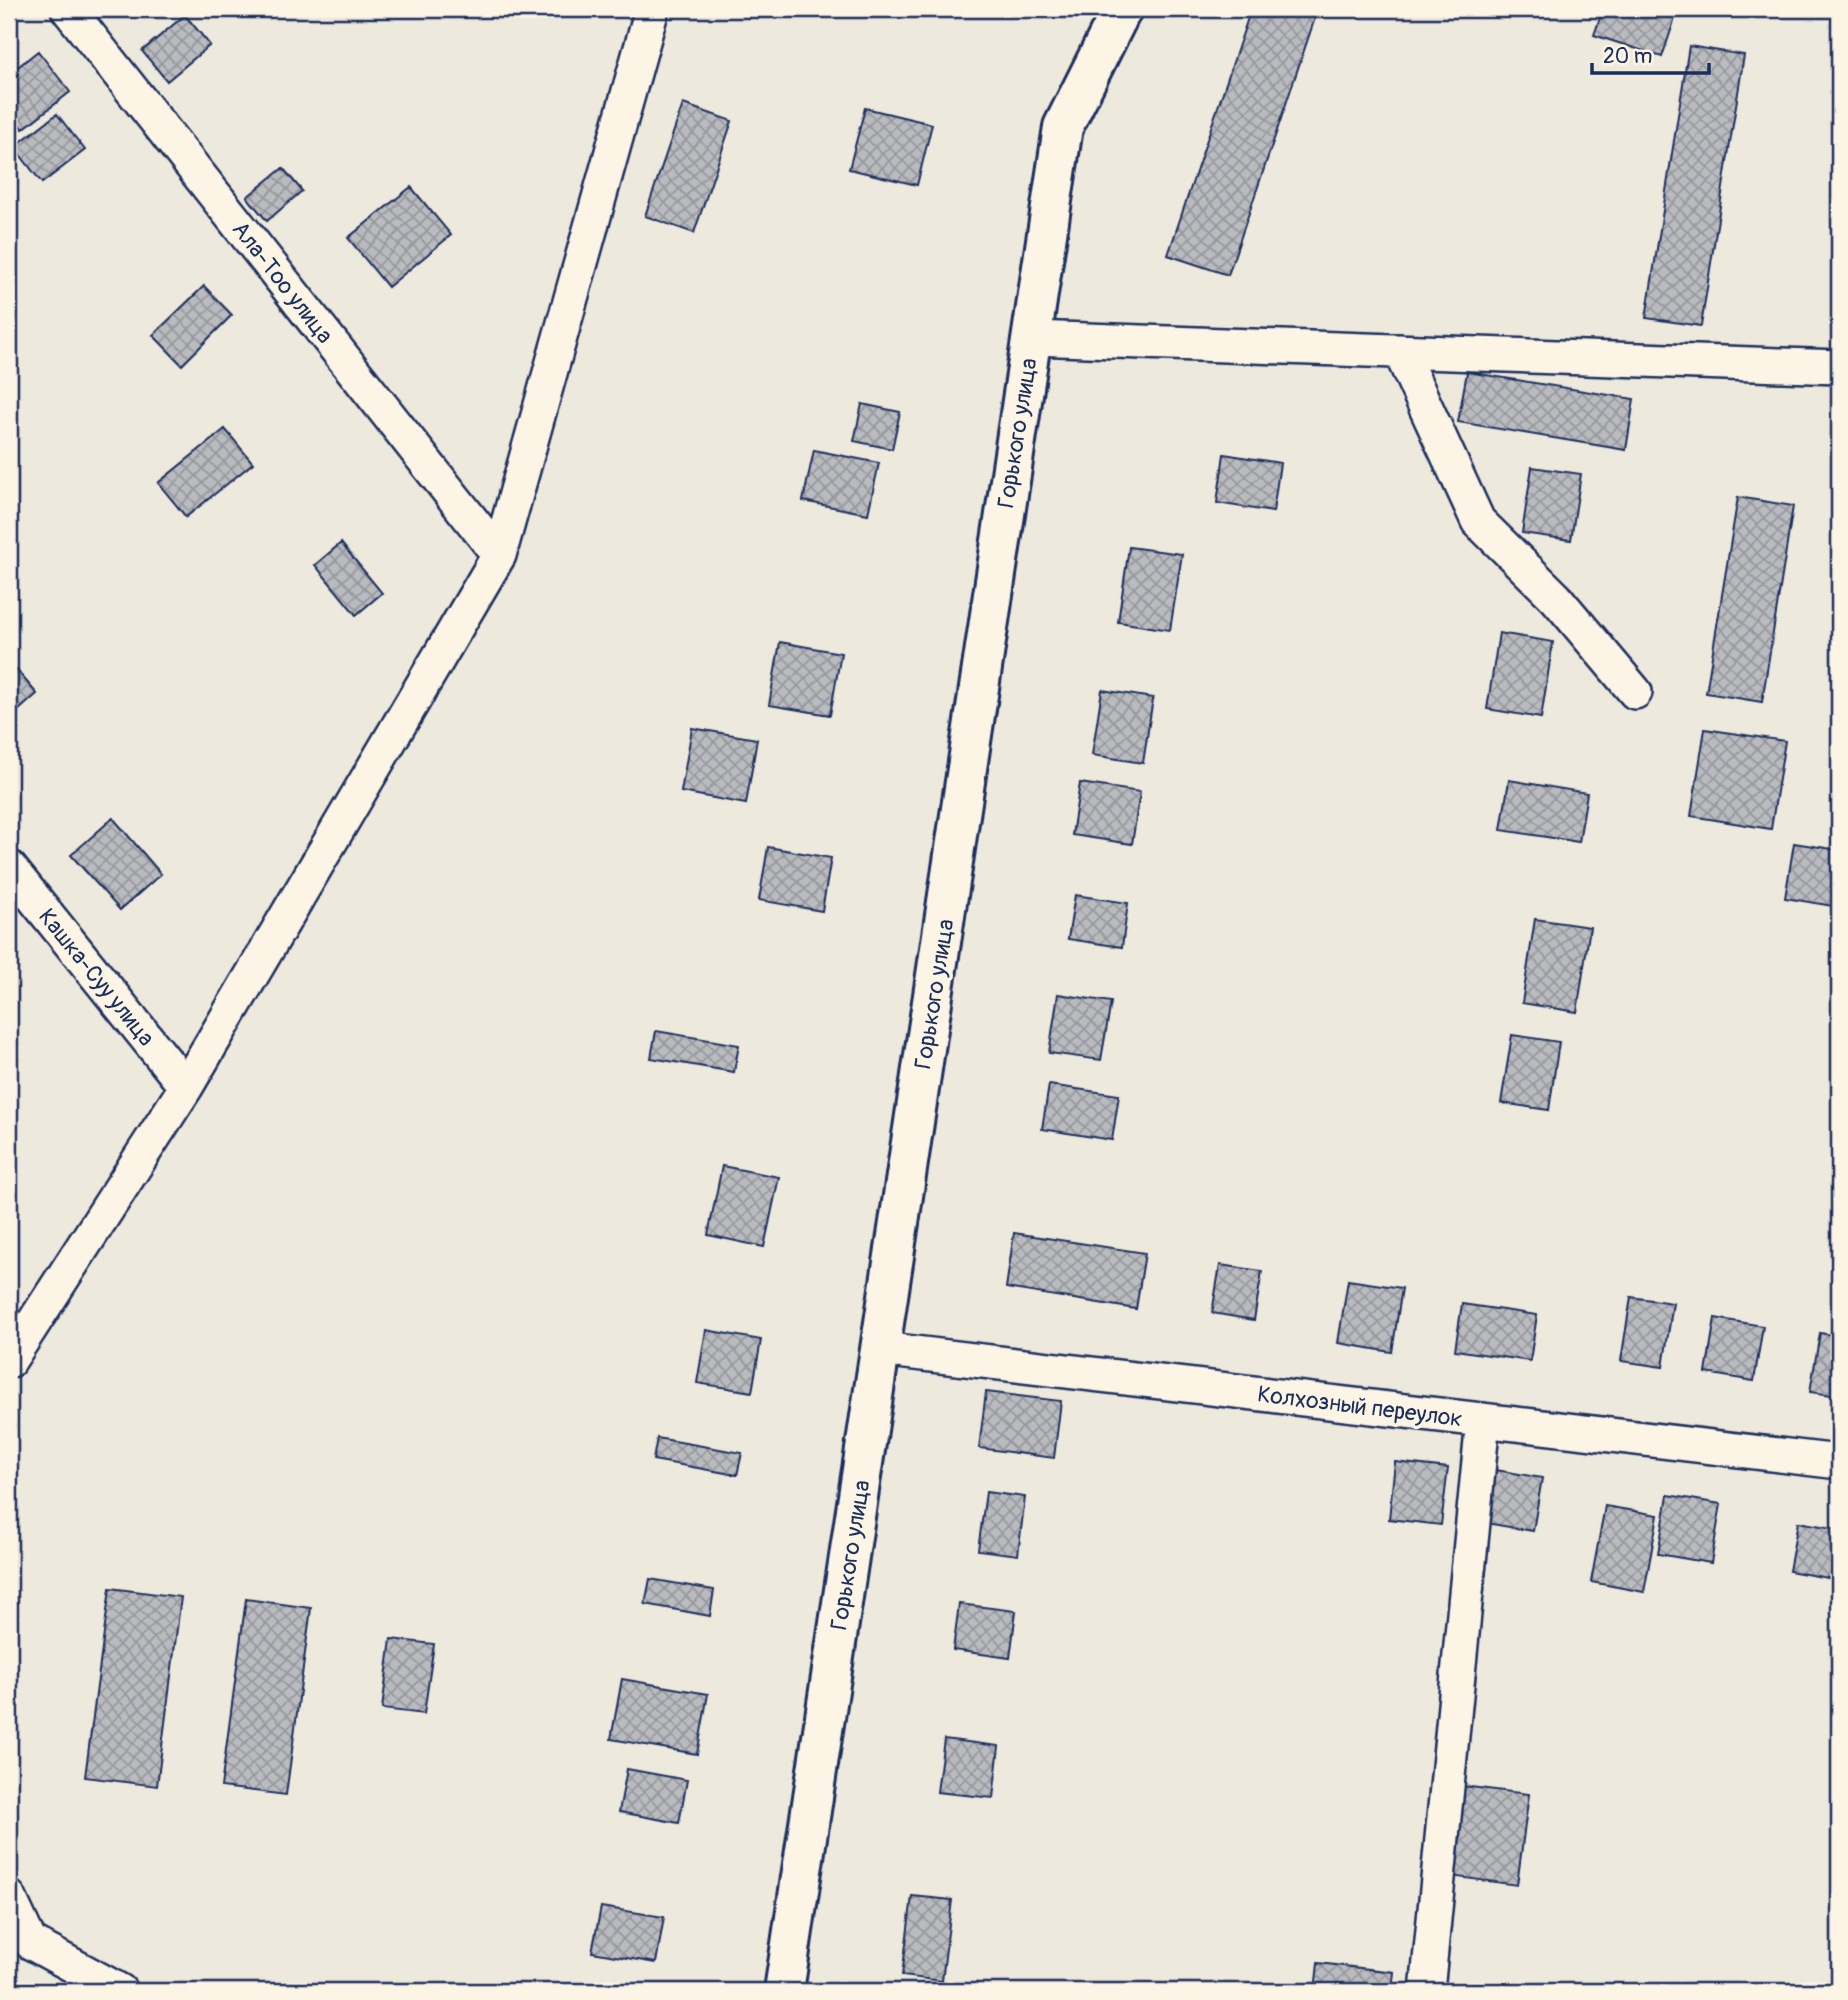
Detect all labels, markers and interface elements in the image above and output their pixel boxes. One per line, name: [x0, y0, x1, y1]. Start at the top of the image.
scale bar: [1592, 32, 1710, 76]
text: 20 m: [1603, 43, 1652, 70]
street label: Ала-Тоо улица: [226, 215, 339, 349]
street label: Горького улица: [991, 356, 1044, 510]
street label: Кашка-Суу улица: [32, 903, 161, 1052]
street label: Горького улица: [908, 917, 961, 1071]
street label: Колхозный переулок: [1256, 1380, 1464, 1433]
street label: Горького улица: [824, 1478, 877, 1632]

